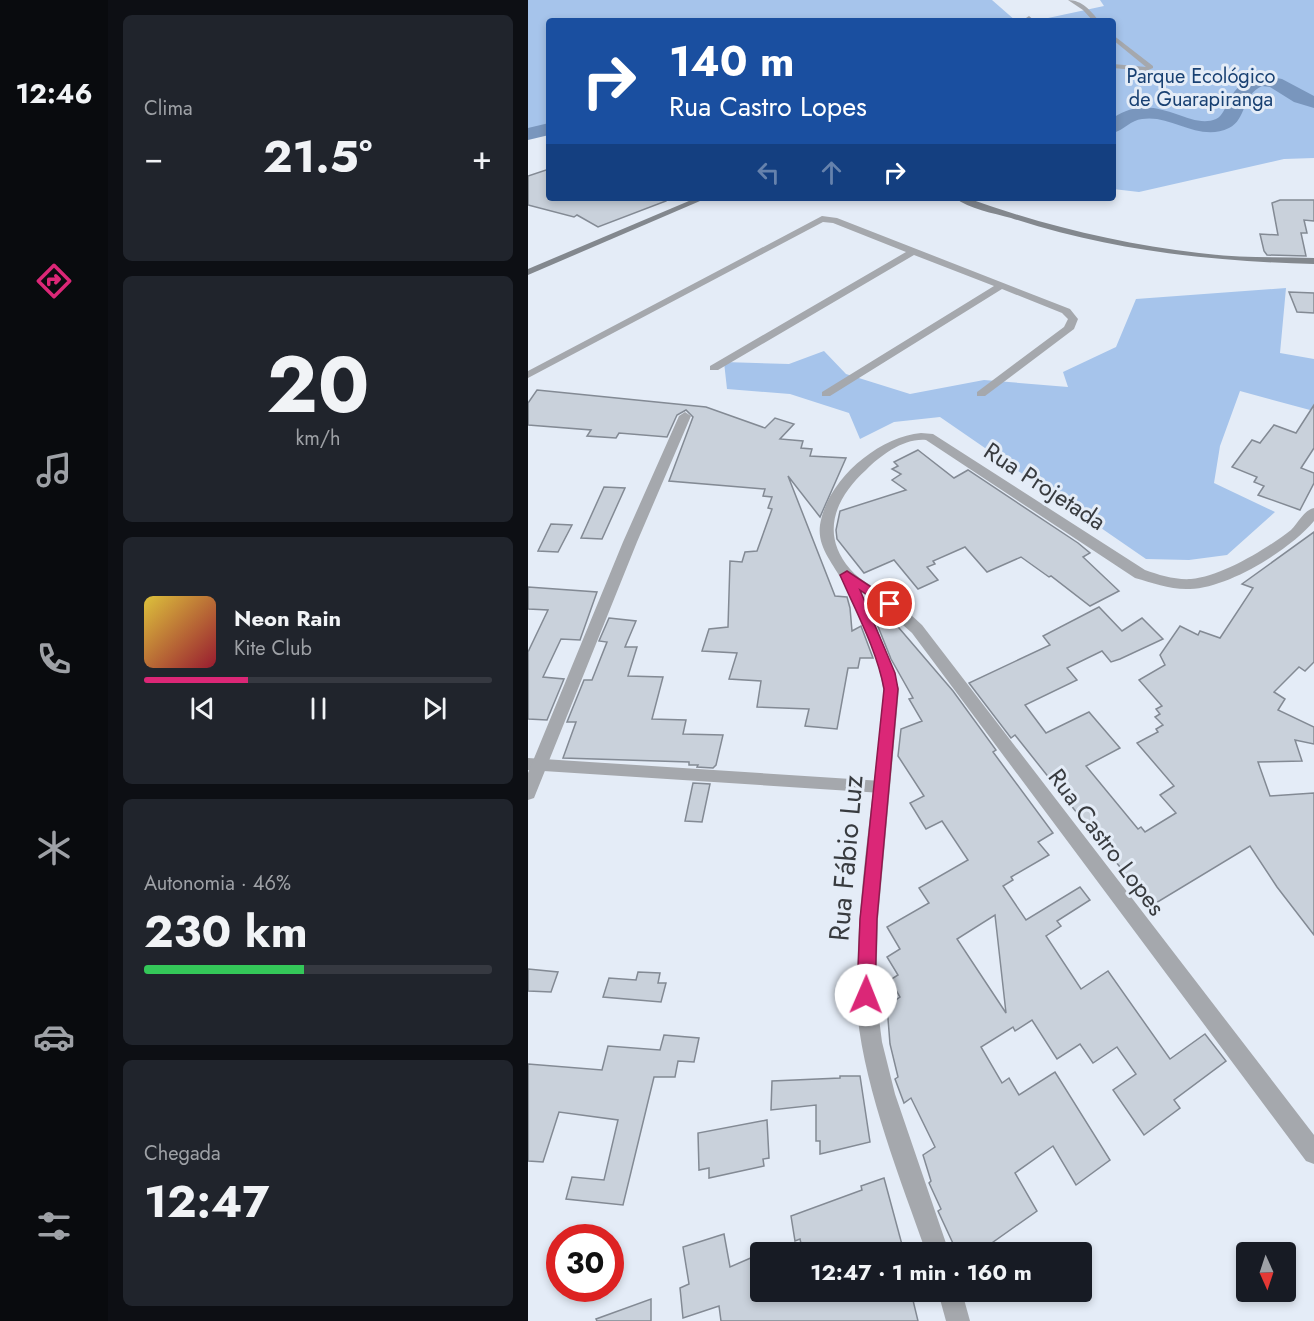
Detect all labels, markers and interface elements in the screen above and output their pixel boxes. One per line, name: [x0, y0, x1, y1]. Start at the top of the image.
text: 140 m: [669, 31, 795, 92]
icon: right: [570, 42, 648, 120]
park label: Parque Ecológico de Guarapiranga: [1127, 62, 1275, 114]
text: 12:46: [15, 74, 93, 113]
text: Rua Castro Lopes: [669, 87, 867, 126]
text: Clima: [144, 94, 193, 123]
text: 21.5°: [263, 124, 372, 189]
text: −: [144, 134, 163, 181]
text: +: [472, 134, 492, 181]
icon: left: [752, 156, 785, 189]
icon: ahead: [815, 156, 848, 189]
icon: right: [878, 156, 911, 189]
icon: directions: [33, 260, 75, 302]
text: 20: [267, 329, 369, 441]
text: km/h: [295, 424, 341, 453]
street label: Rua Projetada: [977, 433, 1113, 539]
icon: music: [33, 449, 75, 491]
pin: [864, 578, 915, 629]
icon: arrive: [873, 587, 906, 620]
text: Neon Rain: [234, 602, 341, 634]
text: Kite Club: [234, 634, 312, 663]
icon: phone: [33, 638, 75, 680]
icon: previous: [186, 692, 219, 725]
icon: pause: [302, 692, 335, 725]
icon: next: [418, 692, 451, 725]
street label: Rua Castro Lopes: [1040, 761, 1174, 923]
street label: Rua Fábio Luz: [818, 773, 874, 943]
icon: climate: [33, 827, 75, 869]
text: Autonomia · 46%: [144, 869, 291, 898]
text: 230 km: [144, 899, 308, 964]
position arrow: [834, 963, 898, 1027]
icon: car: [33, 1016, 75, 1058]
text: Chegada: [144, 1139, 221, 1168]
text: 12:47: [144, 1169, 269, 1234]
icon: filters: [33, 1205, 75, 1247]
speed limit sign: 30: [546, 1224, 624, 1302]
north arrow: [1236, 1242, 1296, 1302]
map controls: [1236, 1242, 1296, 1302]
text: 12:47 · 1 min · 160 m: [810, 1256, 1032, 1288]

